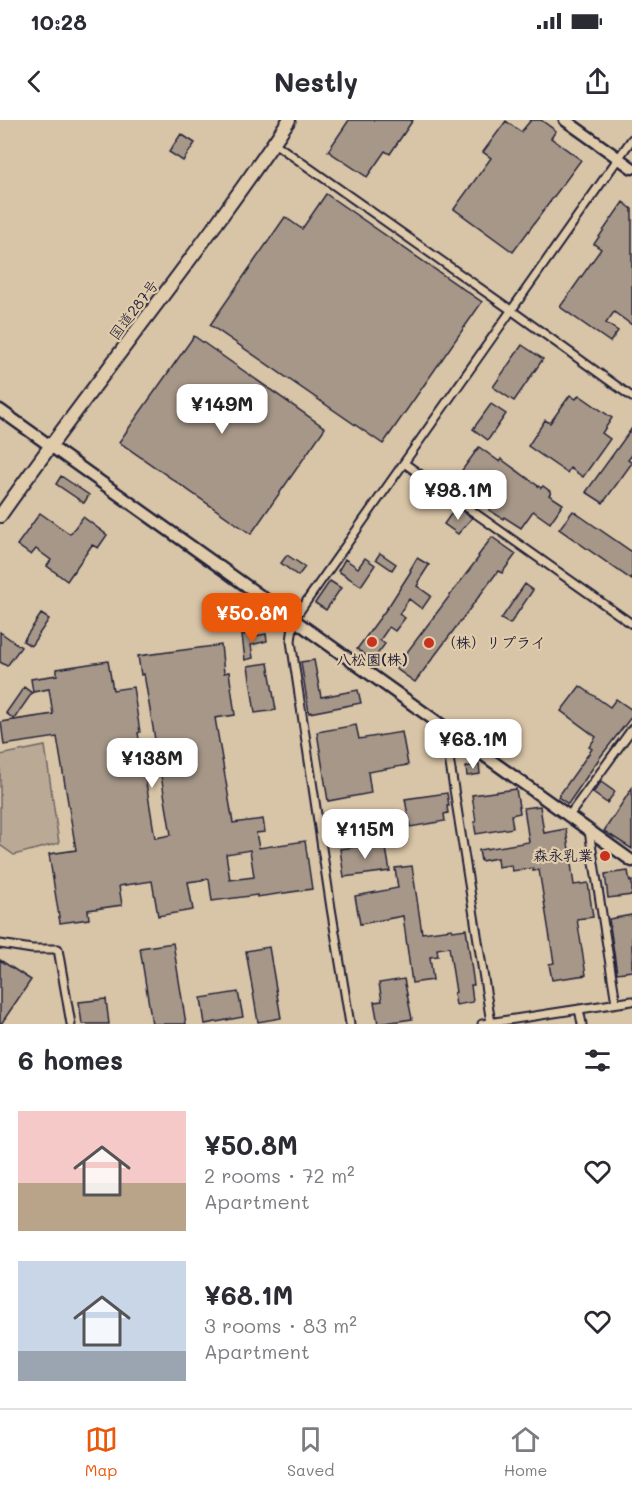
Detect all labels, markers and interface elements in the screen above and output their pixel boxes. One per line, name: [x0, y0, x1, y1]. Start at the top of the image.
text: 10:28: [30, 7, 87, 36]
text: Nestly: [274, 64, 358, 99]
icon: back: [18, 65, 51, 98]
icon: share: [581, 65, 614, 98]
street label: 国道287号: [104, 275, 162, 344]
pin: ¥149M: [180, 384, 264, 435]
text: ¥149M: [191, 390, 253, 416]
pin: ¥98.1M: [409, 470, 507, 521]
text: ¥98.1M: [424, 476, 492, 502]
pin: ¥50.8M: [203, 593, 301, 644]
text: ¥50.8M: [216, 599, 288, 625]
place label: （株）リプライ: [441, 632, 546, 652]
marker: 八松園(株): [365, 635, 379, 649]
marker: （株）リプライ: [422, 636, 436, 650]
place label: 八松園(株): [336, 649, 408, 669]
pin: ¥68.1M: [424, 719, 522, 770]
text: ¥68.1M: [439, 725, 507, 751]
pin: ¥138M: [110, 738, 194, 789]
text: ¥138M: [121, 744, 183, 770]
pin: ¥115M: [323, 809, 407, 860]
text: ¥115M: [336, 815, 394, 841]
place label: 森永乳業: [533, 845, 593, 865]
marker: 森永乳業: [598, 849, 612, 863]
text: 6 homes: [18, 1043, 123, 1077]
icon: filters: [581, 1044, 614, 1077]
text: ¥50.8M: [204, 1128, 298, 1162]
icon: home: [66, 1135, 138, 1207]
icon: heart: [581, 1155, 614, 1188]
text: 2 rooms · 72 m²: [204, 1162, 355, 1188]
text: Apartment: [204, 1188, 310, 1214]
text: ¥68.1M: [204, 1278, 293, 1312]
icon: home: [66, 1285, 138, 1357]
icon: heart: [581, 1305, 614, 1338]
text: 3 rooms · 83 m²: [204, 1312, 357, 1338]
text: Apartment: [204, 1338, 310, 1364]
tab: Map: [85, 1423, 118, 1480]
tab: Saved: [287, 1423, 334, 1480]
tab: Home: [504, 1423, 547, 1480]

